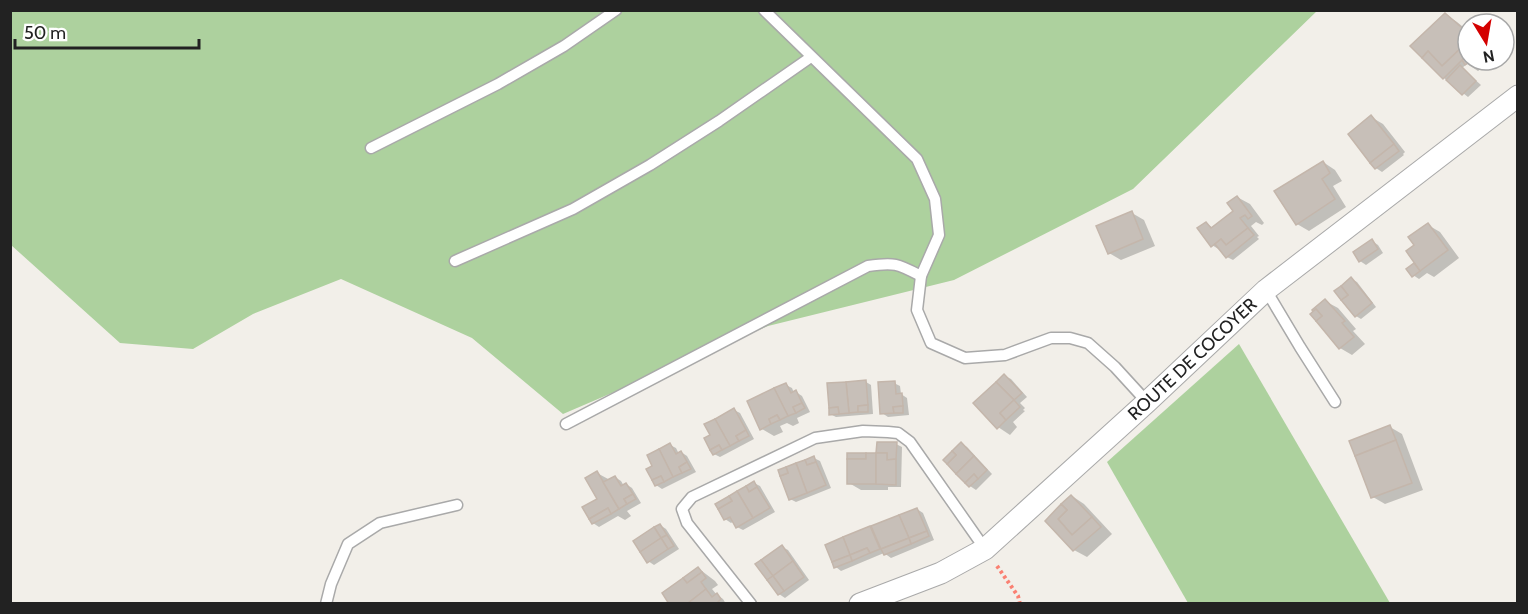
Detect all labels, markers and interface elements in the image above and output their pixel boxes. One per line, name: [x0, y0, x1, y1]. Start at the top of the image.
scale bar: [15, 12, 200, 50]
north arrow: [1456, 12, 1516, 72]
text: 50 m: [24, 22, 66, 44]
text: N: [1481, 46, 1496, 67]
street label: ROUTE DE COCOYER: [1123, 293, 1261, 425]

